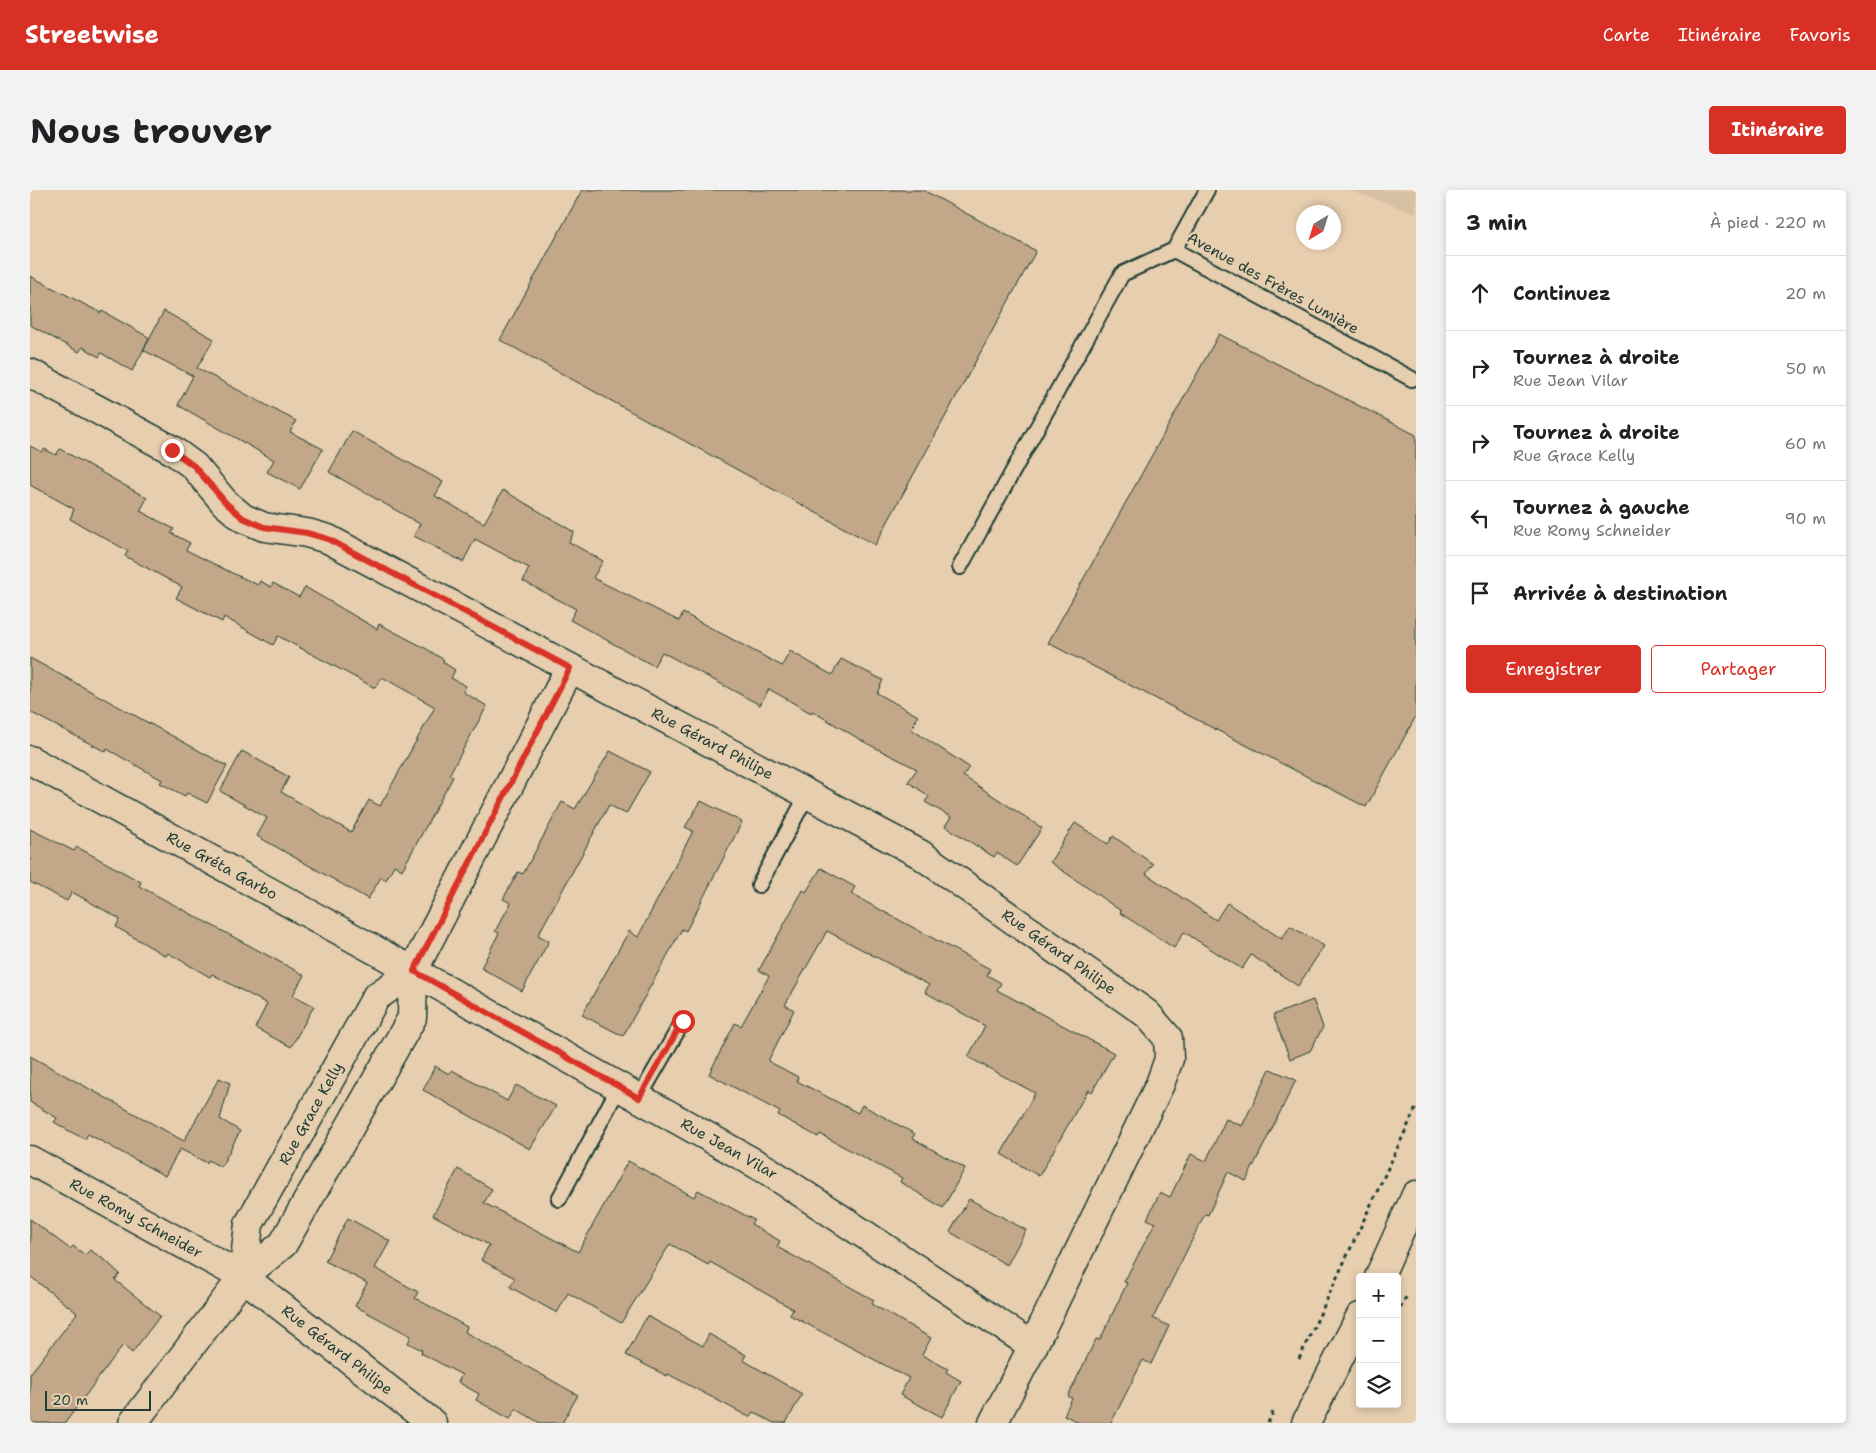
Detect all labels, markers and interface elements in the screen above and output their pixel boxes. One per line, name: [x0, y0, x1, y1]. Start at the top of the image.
text: Streetwise: [25, 19, 159, 51]
text: Carte: [1603, 23, 1650, 47]
text: Itinéraire: [1678, 23, 1762, 47]
text: Favoris: [1790, 23, 1851, 47]
button: Itinéraire: [1709, 106, 1846, 154]
text: Nous trouver: [30, 107, 272, 154]
north arrow: [1296, 205, 1341, 250]
text: 3 min: [1466, 209, 1527, 237]
text: À pied · 220 m: [1710, 212, 1826, 233]
street label: Avenue des Frères Lumière: [1184, 227, 1362, 339]
icon: ahead: [1466, 279, 1494, 307]
text: Continuez: [1513, 281, 1611, 306]
text: 20 m: [1785, 283, 1826, 304]
text: Tournez à droite: [1513, 345, 1680, 370]
icon: right: [1466, 354, 1494, 382]
text: 50 m: [1786, 358, 1826, 379]
text: Rue Jean Vilar: [1513, 370, 1628, 391]
text: Tournez à droite: [1513, 420, 1680, 445]
icon: right: [1466, 429, 1494, 457]
text: 60 m: [1785, 433, 1826, 454]
route end: [161, 439, 184, 462]
text: Rue Grace Kelly: [1513, 445, 1635, 466]
text: Tournez à gauche: [1513, 495, 1690, 520]
icon: left: [1466, 504, 1494, 532]
text: 90 m: [1785, 508, 1826, 529]
text: Rue Romy Schneider: [1513, 520, 1671, 541]
icon: arrive: [1466, 579, 1494, 607]
text: Arrivée à destination: [1513, 581, 1727, 606]
button: Enregistrer: [1466, 645, 1641, 693]
button: Partager: [1651, 645, 1826, 693]
street label: Rue Gérard Philipe: [648, 703, 777, 784]
street label: Rue Gréta Garbo: [163, 827, 281, 904]
street label: Rue Gérard Philipe: [998, 905, 1120, 999]
route start: [672, 1010, 695, 1033]
street label: Rue Grace Kelly: [274, 1059, 348, 1168]
street label: Rue Jean Vilar: [677, 1114, 781, 1184]
street label: Rue Romy Schneider: [66, 1174, 206, 1263]
map controls: [1356, 1273, 1401, 1408]
button: +: [1356, 1273, 1401, 1318]
street label: Rue Gérard Philipe: [277, 1300, 397, 1399]
button: −: [1356, 1318, 1401, 1363]
button: layers: [1356, 1363, 1401, 1408]
scale bar: [45, 1388, 151, 1411]
text: 20 m: [52, 1391, 88, 1409]

